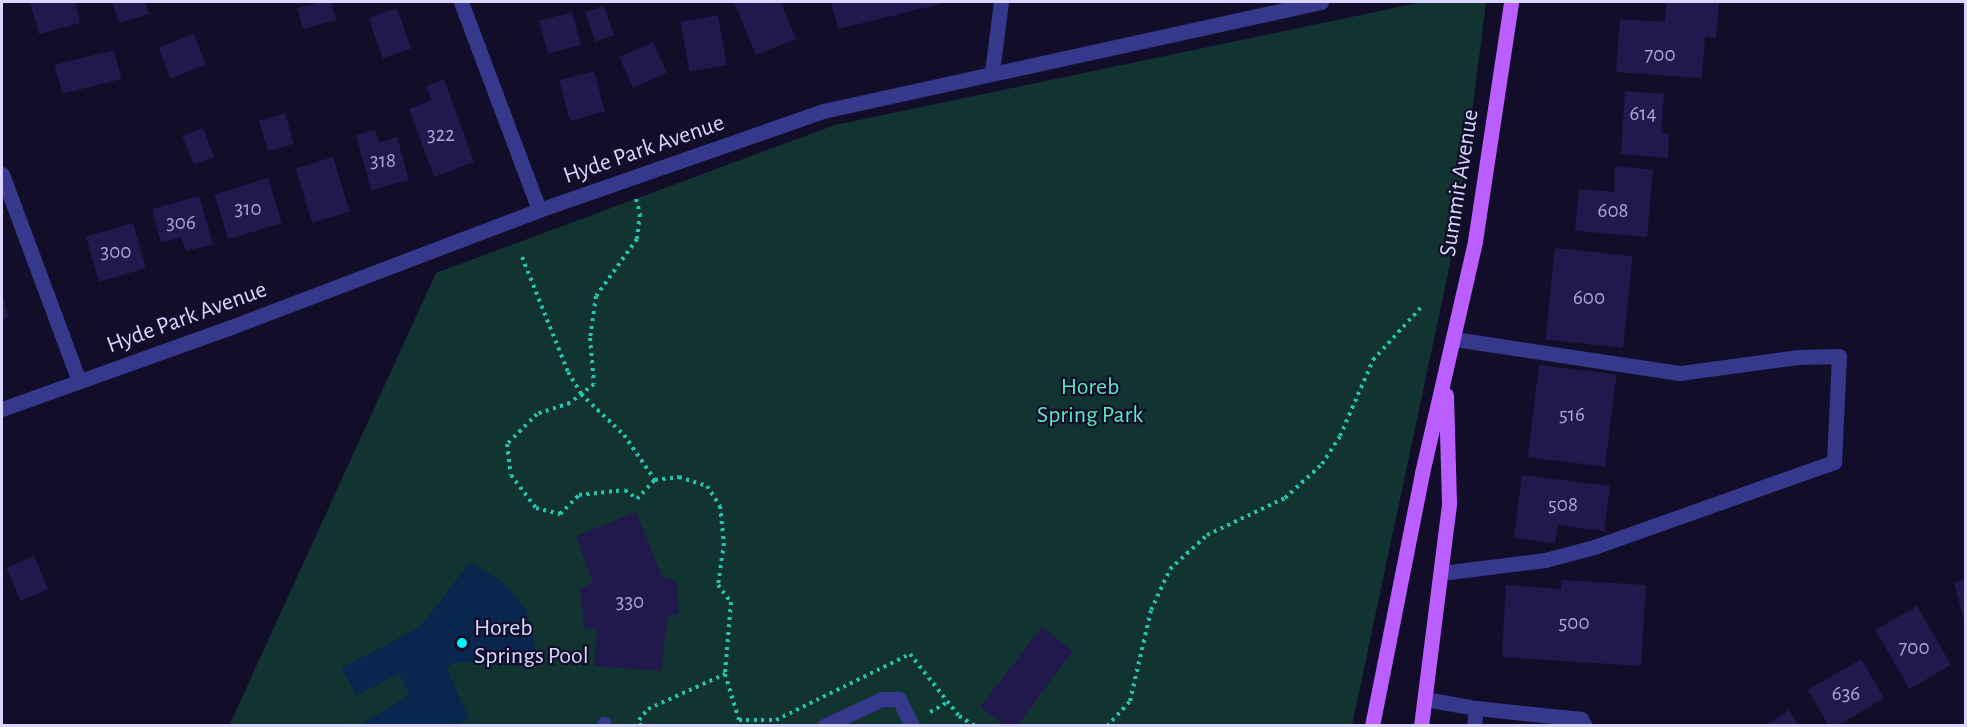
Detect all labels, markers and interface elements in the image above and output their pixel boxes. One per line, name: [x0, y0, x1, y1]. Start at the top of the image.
house number: 700: [1645, 42, 1675, 68]
house number: 614: [1629, 101, 1657, 127]
street label: Summit Avenue: [1434, 107, 1486, 259]
street label: Hyde Park Avenue: [560, 109, 728, 191]
house number: 322: [427, 122, 455, 148]
house number: 318: [370, 148, 396, 174]
house number: 310: [235, 196, 261, 222]
house number: 608: [1598, 198, 1628, 224]
house number: 306: [166, 210, 196, 236]
house number: 300: [101, 239, 131, 265]
street label: Hyde Park Avenue: [103, 276, 271, 360]
house number: 600: [1573, 285, 1605, 311]
park label: Horeb Spring Park: [1037, 374, 1143, 430]
house number: 516: [1559, 402, 1585, 428]
house number: 508: [1548, 492, 1578, 518]
house number: 330: [616, 589, 644, 615]
house number: 500: [1559, 610, 1589, 636]
place label: Horeb Springs Pool: [474, 615, 589, 671]
house number: 700: [1899, 635, 1929, 661]
marker: Horeb Springs Pool: [455, 636, 469, 650]
house number: 636: [1832, 681, 1860, 707]

